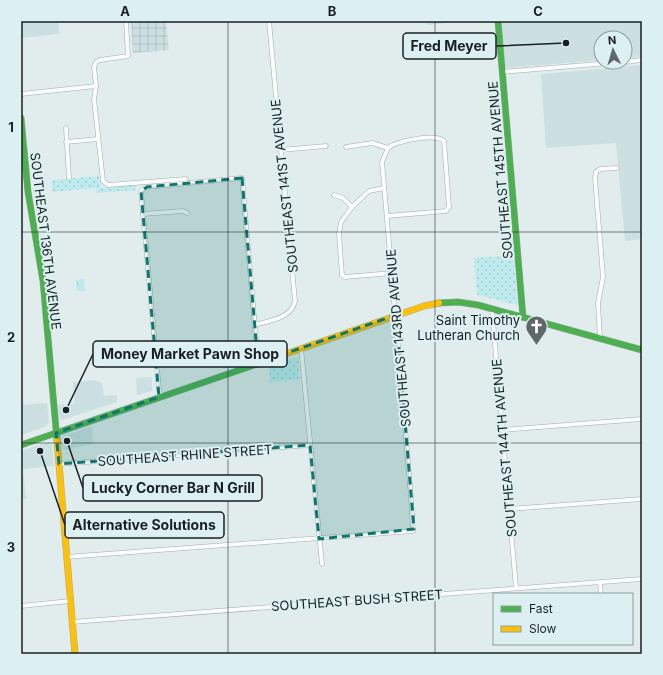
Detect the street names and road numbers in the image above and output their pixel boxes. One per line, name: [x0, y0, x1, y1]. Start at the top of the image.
street label: SOUTHEAST 145TH AVENUE: [484, 80, 516, 260]
street label: SOUTHEAST 141ST AVENUE: [267, 98, 301, 274]
street label: SOUTHEAST 136TH AVENUE: [27, 151, 65, 331]
street label: SOUTHEAST 143RD AVENUE: [382, 248, 414, 428]
street label: SOUTHEAST 144TH AVENUE: [488, 358, 520, 538]
street label: SOUTHEAST RHINE STREET: [97, 441, 273, 469]
street label: SOUTHEAST BUSH STREET: [271, 586, 443, 614]

